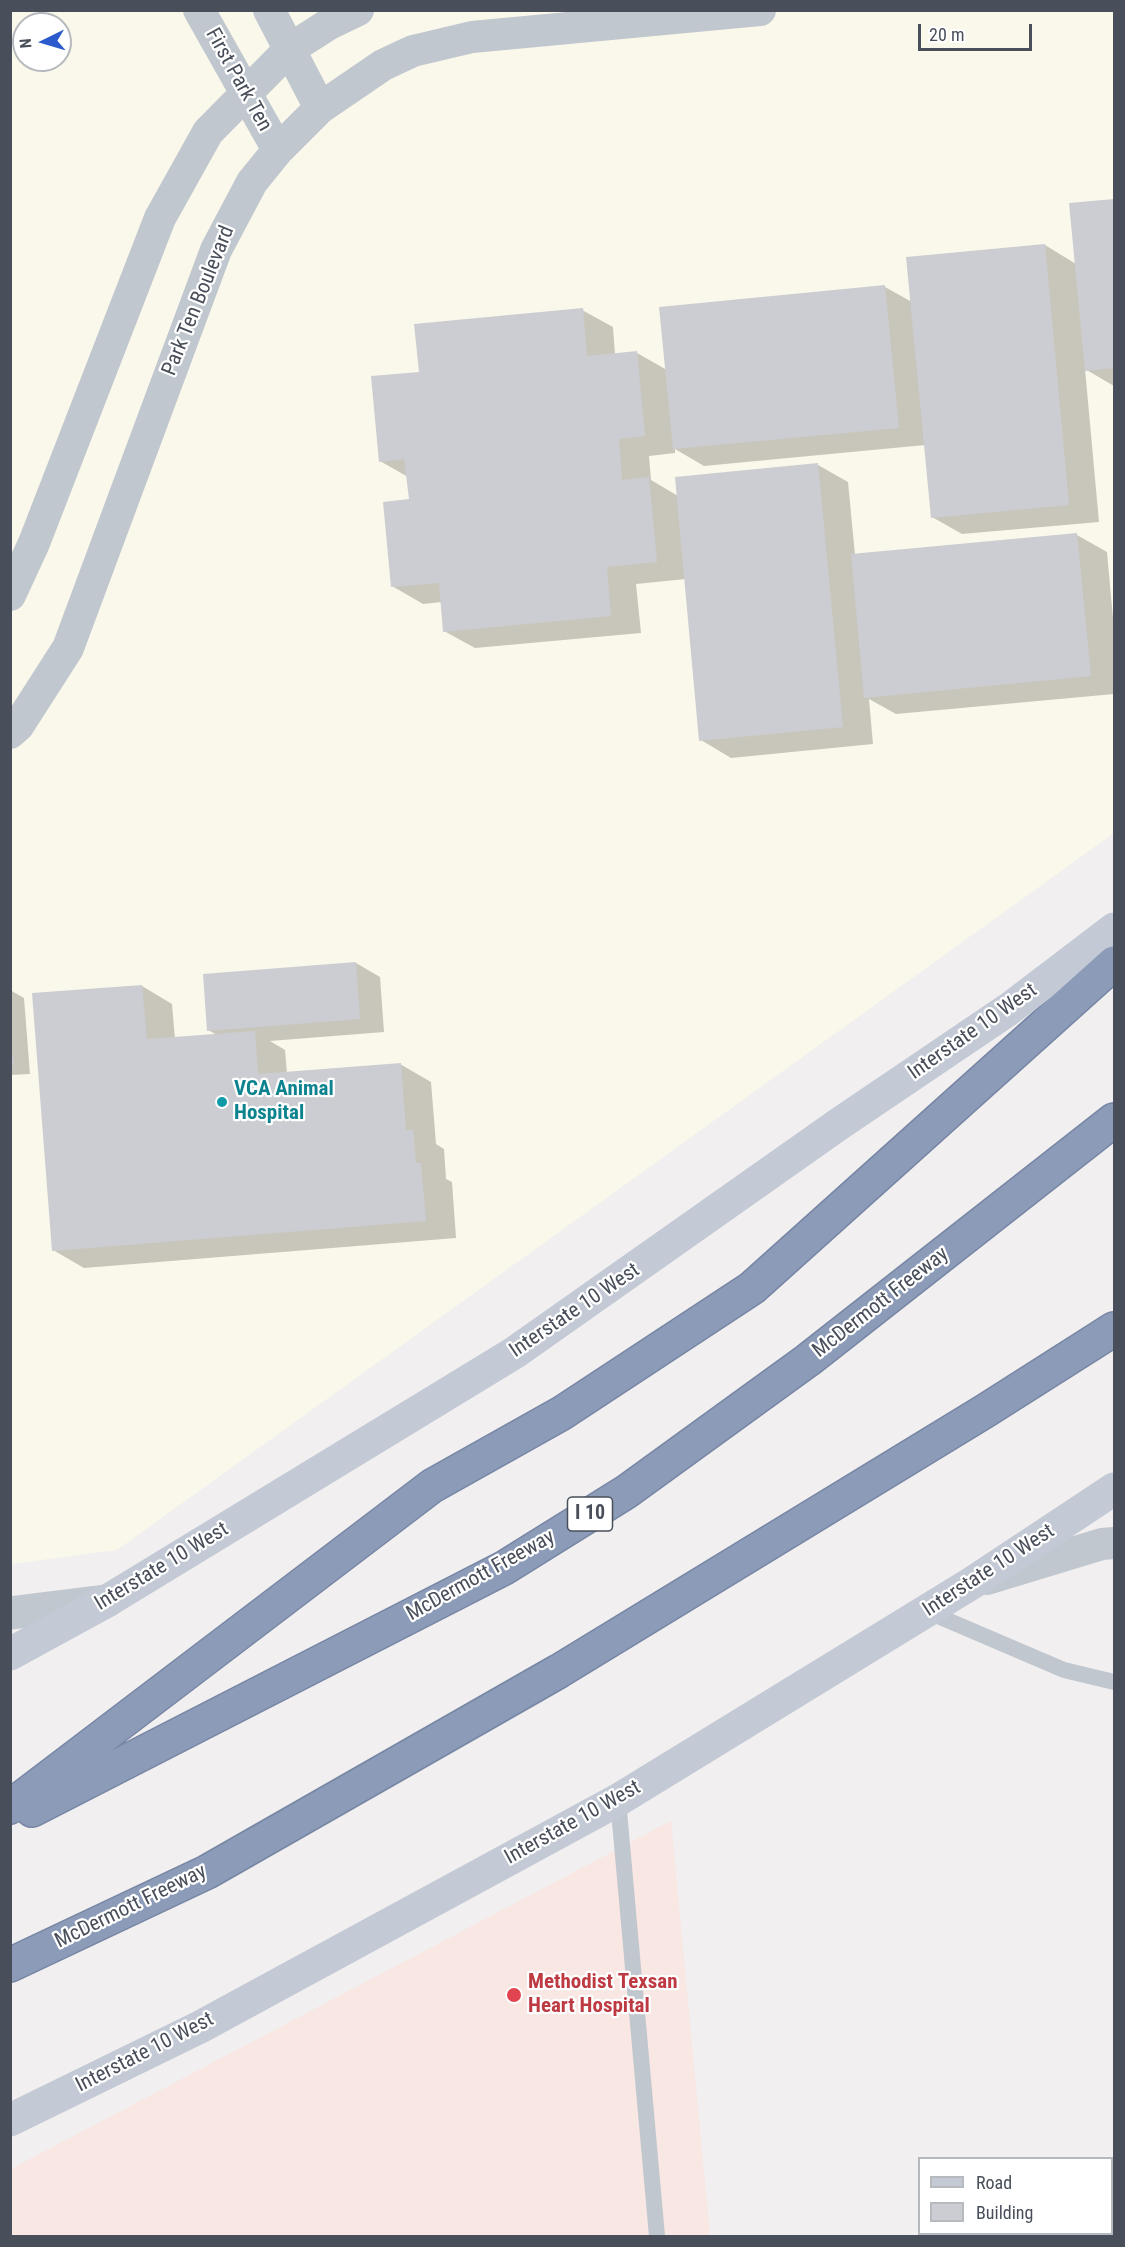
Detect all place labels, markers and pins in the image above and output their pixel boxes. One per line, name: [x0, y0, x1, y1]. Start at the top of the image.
place label: VCA Animal Hospital: [234, 1077, 334, 1127]
marker: VCA Animal Hospital: [215, 1095, 229, 1109]
place label: Methodist Texsan Heart Hospital: [528, 1970, 677, 2020]
marker: Methodist Texsan Heart Hospital: [505, 1986, 523, 2004]

